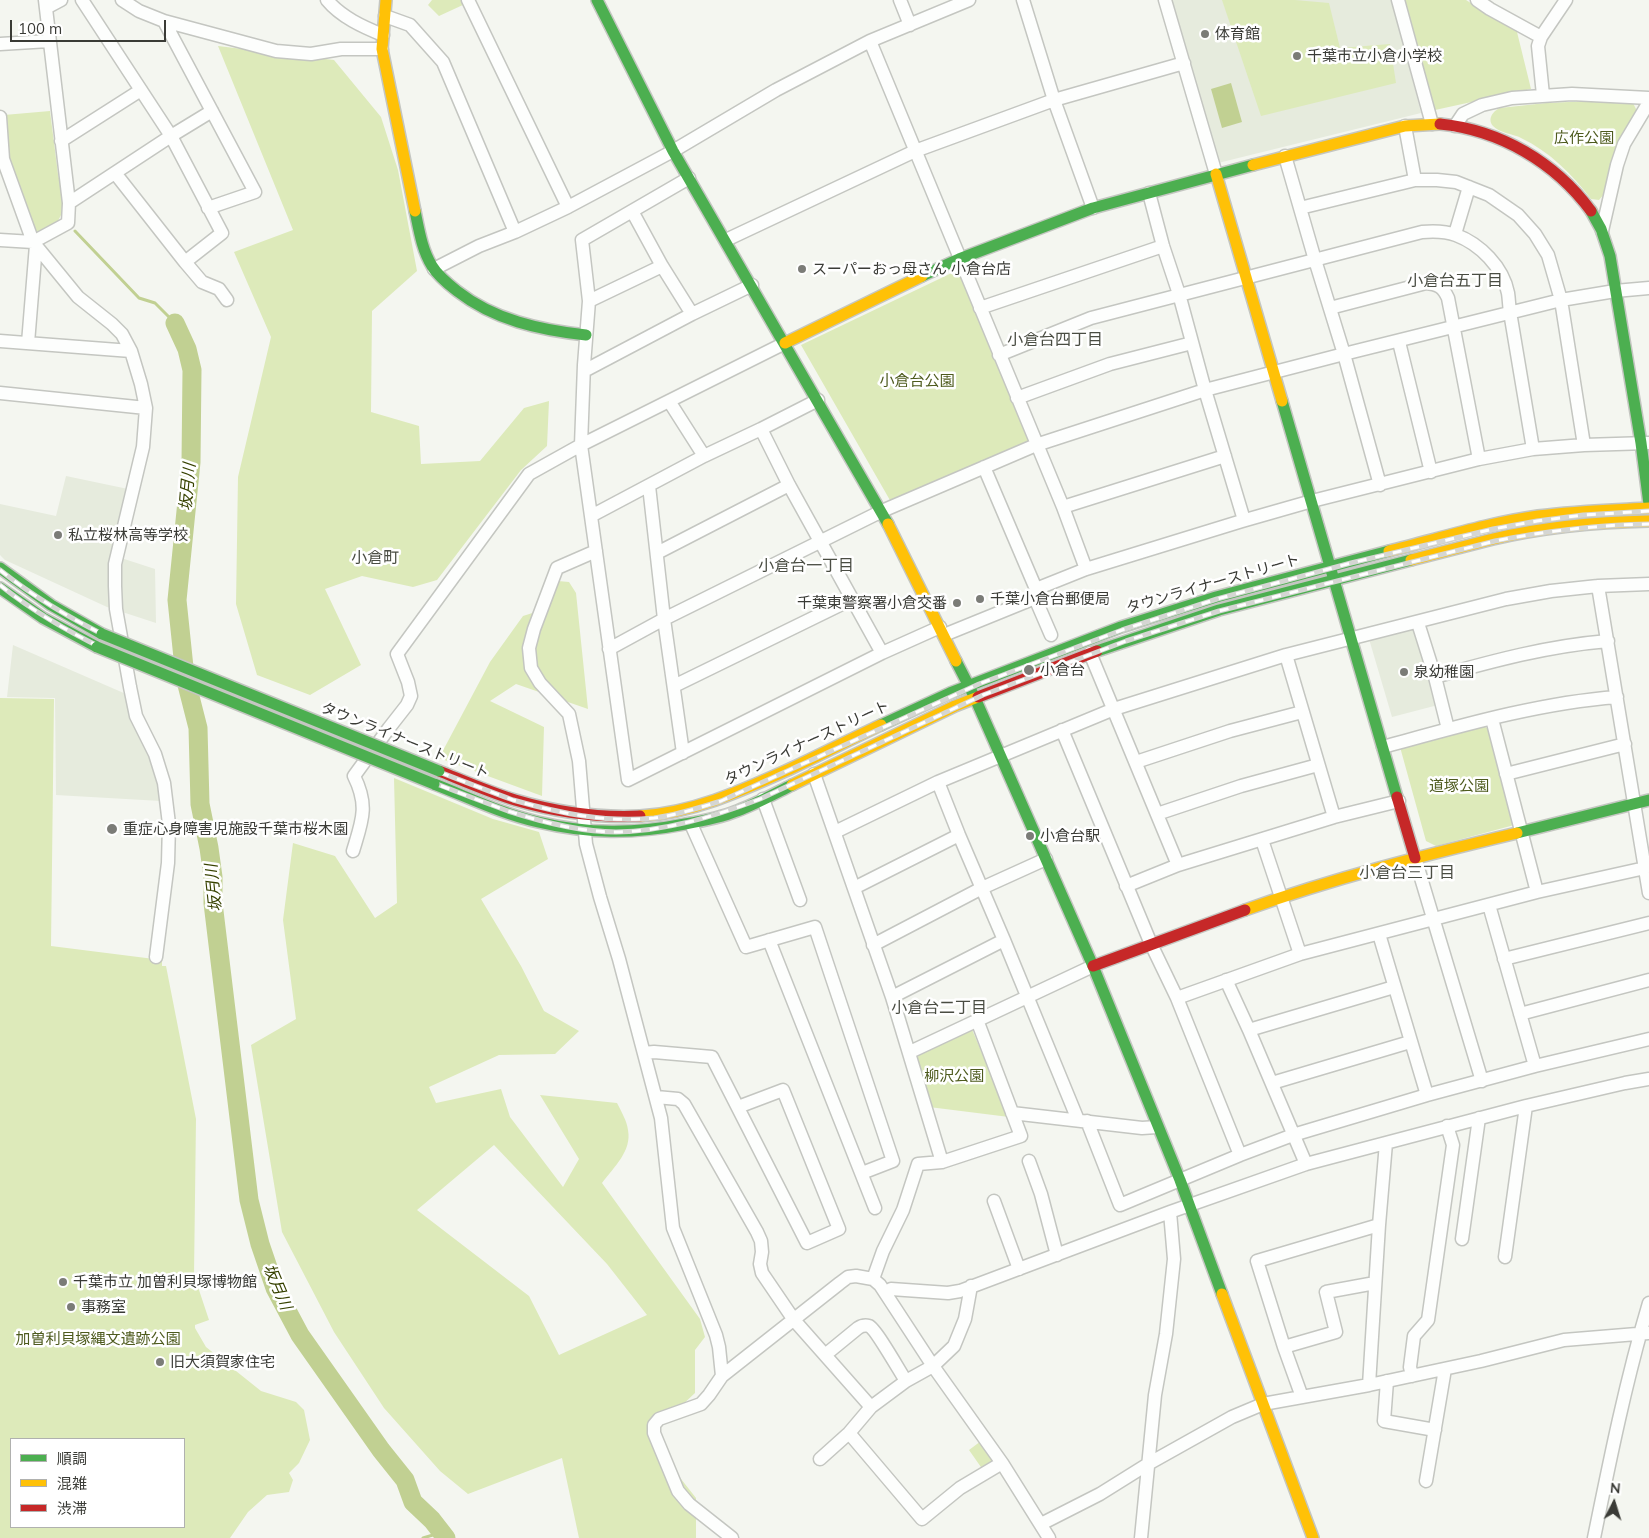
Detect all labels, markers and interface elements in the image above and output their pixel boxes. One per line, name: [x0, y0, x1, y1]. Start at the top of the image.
scale bar: [12, 10, 169, 42]
text: 100 m: [18, 19, 62, 38]
place label: 体育館: [1215, 25, 1260, 43]
marker: 体育館: [1199, 28, 1211, 40]
place label: 千葉市立小倉小学校: [1307, 47, 1442, 65]
marker: 千葉市立小倉小学校: [1291, 50, 1303, 62]
park label: 広作公園: [1554, 129, 1614, 147]
place label: スーパーおっ母さん 小倉台店: [812, 260, 1011, 278]
marker: スーパーおっ母さん 小倉台店: [796, 263, 808, 275]
district label: 小倉台五丁目: [1407, 271, 1503, 291]
district label: 小倉台四丁目: [1007, 330, 1103, 350]
park label: 小倉台公園: [880, 372, 954, 390]
water label: 坂月川: [176, 462, 200, 512]
place label: 私立桜林高等学校: [68, 526, 188, 544]
marker: 私立桜林高等学校: [52, 529, 64, 541]
district label: 小倉町: [351, 548, 399, 568]
street label: タウンライナーストリート: [1124, 551, 1302, 617]
district label: 小倉台一丁目: [758, 556, 854, 576]
place label: 千葉小倉台郵便局: [990, 590, 1110, 608]
marker: 千葉小倉台郵便局: [974, 593, 986, 605]
place label: 千葉東警察署小倉交番: [797, 594, 947, 612]
marker: 千葉東警察署小倉交番: [951, 597, 963, 609]
place label: 小倉台: [1040, 661, 1085, 679]
marker: 小倉台: [1022, 663, 1036, 677]
place label: 泉幼稚園: [1414, 663, 1474, 681]
marker: 泉幼稚園: [1398, 666, 1410, 678]
street label: タウンライナーストリート: [722, 697, 892, 789]
street label: タウンライナーストリート: [318, 699, 492, 783]
park label: 道塚公園: [1429, 777, 1489, 795]
place label: 重症心身障害児施設千葉市桜木園: [123, 820, 348, 838]
marker: 重症心身障害児施設千葉市桜木園: [105, 822, 119, 836]
place label: 小倉台駅: [1040, 827, 1100, 845]
marker: 小倉台駅: [1024, 830, 1036, 842]
water label: 坂月川: [202, 863, 226, 913]
district label: 小倉台三丁目: [1359, 863, 1455, 883]
district label: 小倉台二丁目: [891, 998, 987, 1018]
park label: 柳沢公園: [924, 1067, 984, 1085]
water label: 坂月川: [259, 1261, 295, 1313]
place label: 千葉市立 加曽利貝塚博物館: [73, 1273, 257, 1291]
marker: 千葉市立 加曽利貝塚博物館: [57, 1276, 69, 1288]
place label: 事務室: [81, 1298, 126, 1316]
marker: 事務室: [65, 1301, 77, 1313]
park label: 加曽利貝塚縄文遺跡公園: [16, 1330, 180, 1348]
place label: 旧大須賀家住宅: [170, 1353, 275, 1371]
marker: 旧大須賀家住宅: [154, 1356, 166, 1368]
legend: [10, 1438, 185, 1528]
text: 順調: [57, 1449, 87, 1468]
text: 混雑: [57, 1474, 87, 1493]
north arrow: [1589, 1478, 1639, 1528]
text: N: [1609, 1479, 1621, 1497]
text: 渋滞: [57, 1499, 87, 1518]

